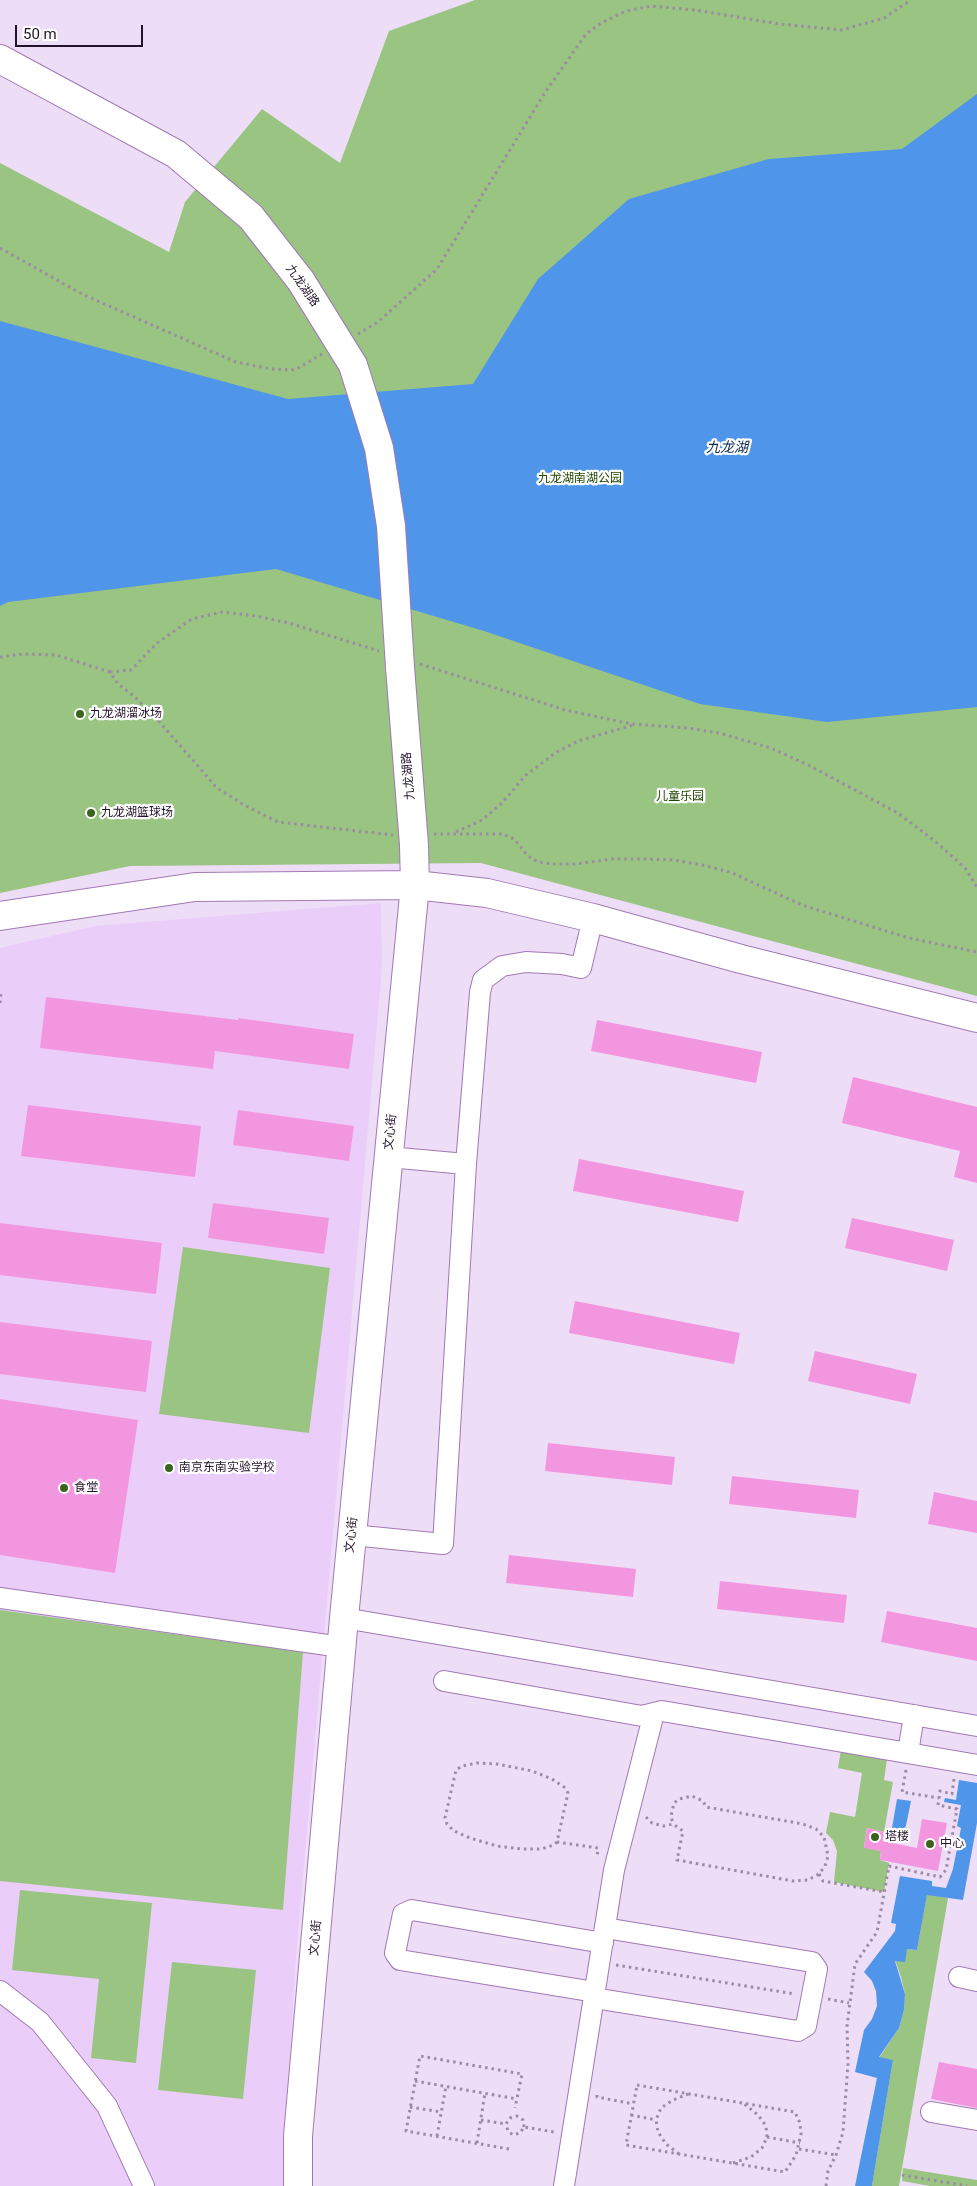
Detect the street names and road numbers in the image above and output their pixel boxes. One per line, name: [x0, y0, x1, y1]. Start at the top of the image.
street label: 九龙湖路: [282, 262, 322, 310]
street label: 九龙湖路: [400, 751, 418, 801]
street label: 文心街: [382, 1113, 400, 1151]
street label: 文心街: [343, 1516, 361, 1554]
street label: 文心街: [307, 1919, 325, 1957]

